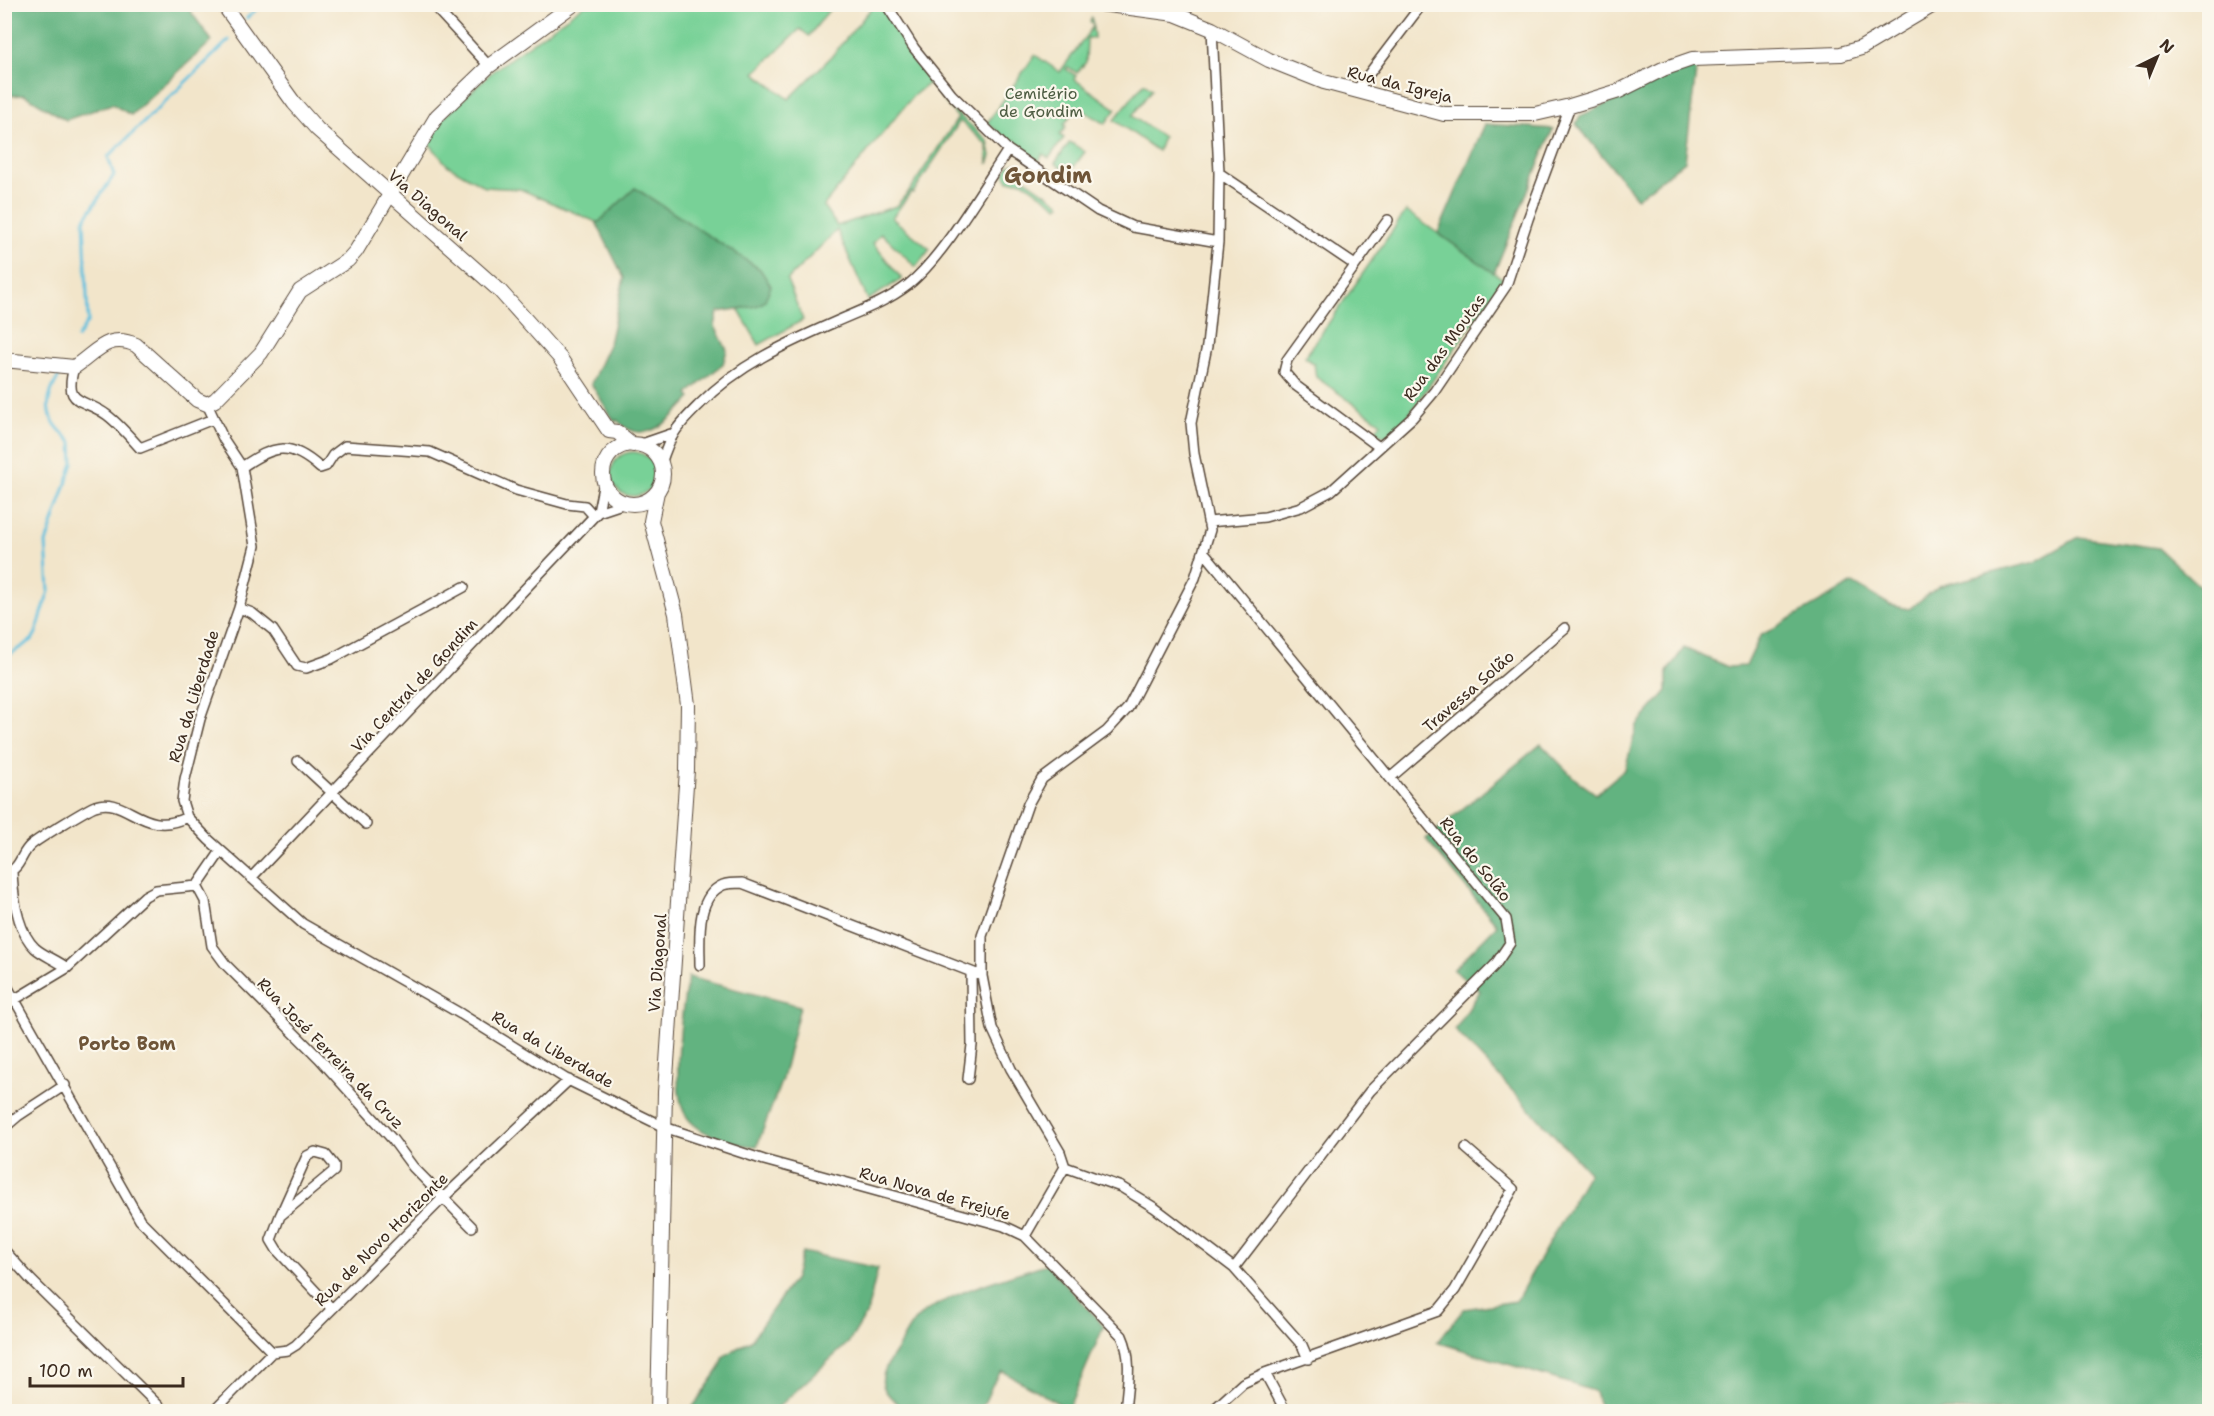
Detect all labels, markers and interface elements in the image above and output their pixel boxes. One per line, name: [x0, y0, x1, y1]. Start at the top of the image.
north arrow: [2127, 27, 2187, 87]
text: N: [2155, 34, 2179, 58]
street label: Rua da Igreja: [1345, 61, 1455, 108]
park label: Cemitério de Gondim: [999, 83, 1083, 122]
district label: Gondim: [1004, 161, 1092, 190]
street label: Via Diagonal: [383, 165, 472, 246]
street label: Rua das Moutas: [1399, 290, 1490, 405]
street label: Via Central de Gondim: [347, 614, 482, 757]
street label: Rua da Liberdade: [163, 627, 224, 765]
street label: Travessa Solão: [1418, 646, 1518, 737]
street label: Rua do Solão: [1435, 813, 1516, 906]
street label: Via Diagonal: [644, 913, 671, 1013]
street label: Rua José Ferreira da Cruz: [253, 973, 409, 1133]
street label: Rua da Liberdade: [488, 1006, 618, 1093]
district label: Porto Bom: [78, 1032, 176, 1056]
street label: Rua Nova de Frejufe: [857, 1162, 1013, 1225]
street label: Rua de Novo Horizonte: [310, 1168, 453, 1311]
scale bar: [30, 1350, 183, 1388]
text: 100 m: [39, 1359, 93, 1383]

